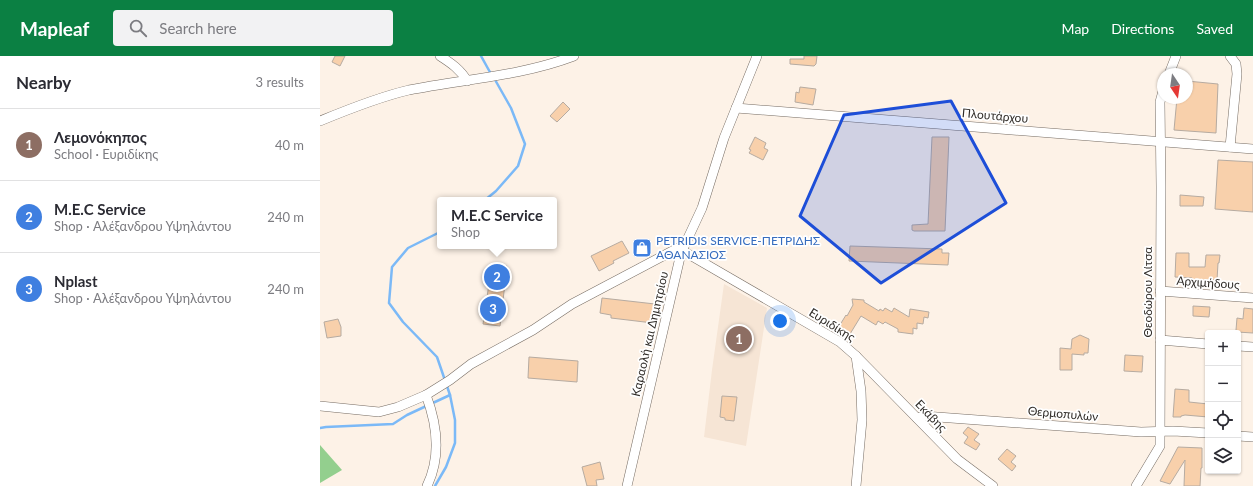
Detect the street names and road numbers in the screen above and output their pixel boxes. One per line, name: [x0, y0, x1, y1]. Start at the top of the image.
street label: Πλουτάρχου: [961, 105, 1029, 126]
street label: Θεοδώρου Λίτσα: [1140, 246, 1155, 337]
street label: Καραολή και Δημητρίου: [628, 270, 671, 398]
street label: Αρχιμήδους: [1176, 273, 1241, 292]
street label: Ευριδίκης: [806, 305, 859, 345]
street label: Εκάβης: [912, 396, 951, 435]
street label: Θερμοπυλών: [1027, 403, 1099, 424]

